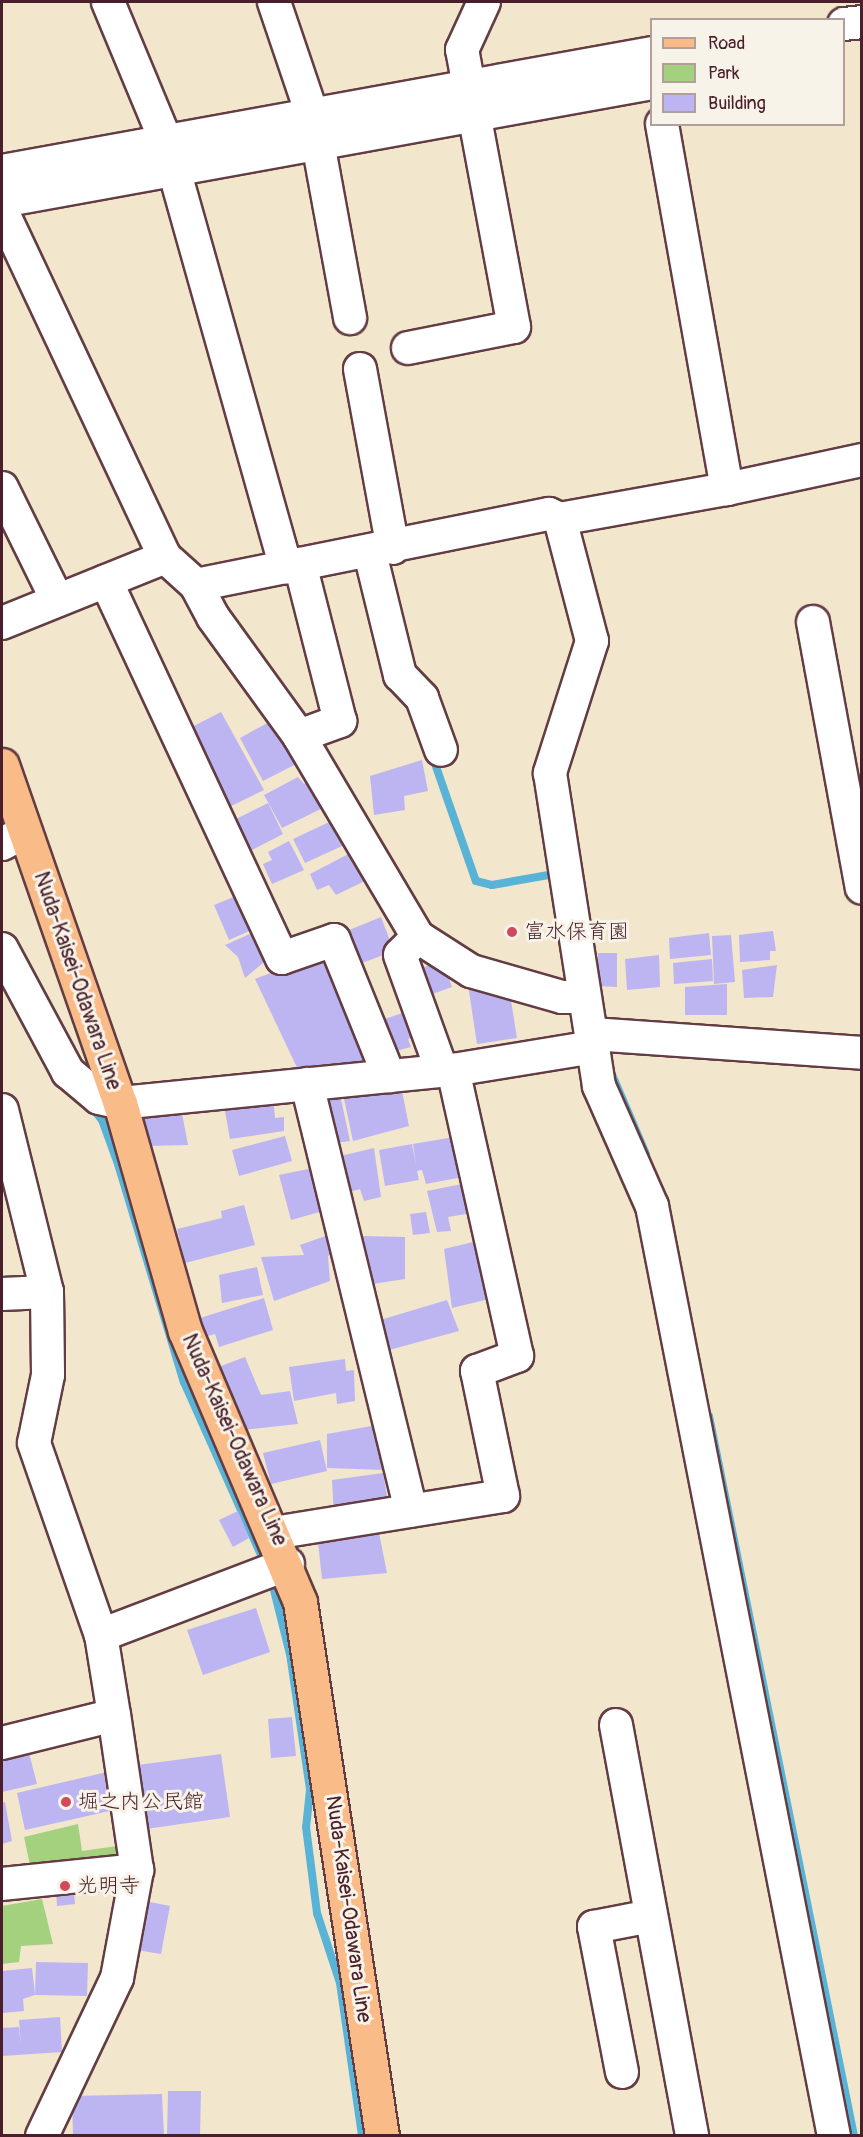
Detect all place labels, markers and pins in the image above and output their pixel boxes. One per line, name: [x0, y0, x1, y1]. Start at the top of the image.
place label: 富水保育園: [524, 919, 629, 945]
marker: 富水保育園: [505, 925, 519, 939]
place label: 堀之内公民館: [78, 1789, 204, 1815]
marker: 堀之内公民館: [59, 1795, 73, 1809]
place label: 光明寺: [77, 1873, 140, 1899]
marker: 光明寺: [58, 1879, 72, 1893]

